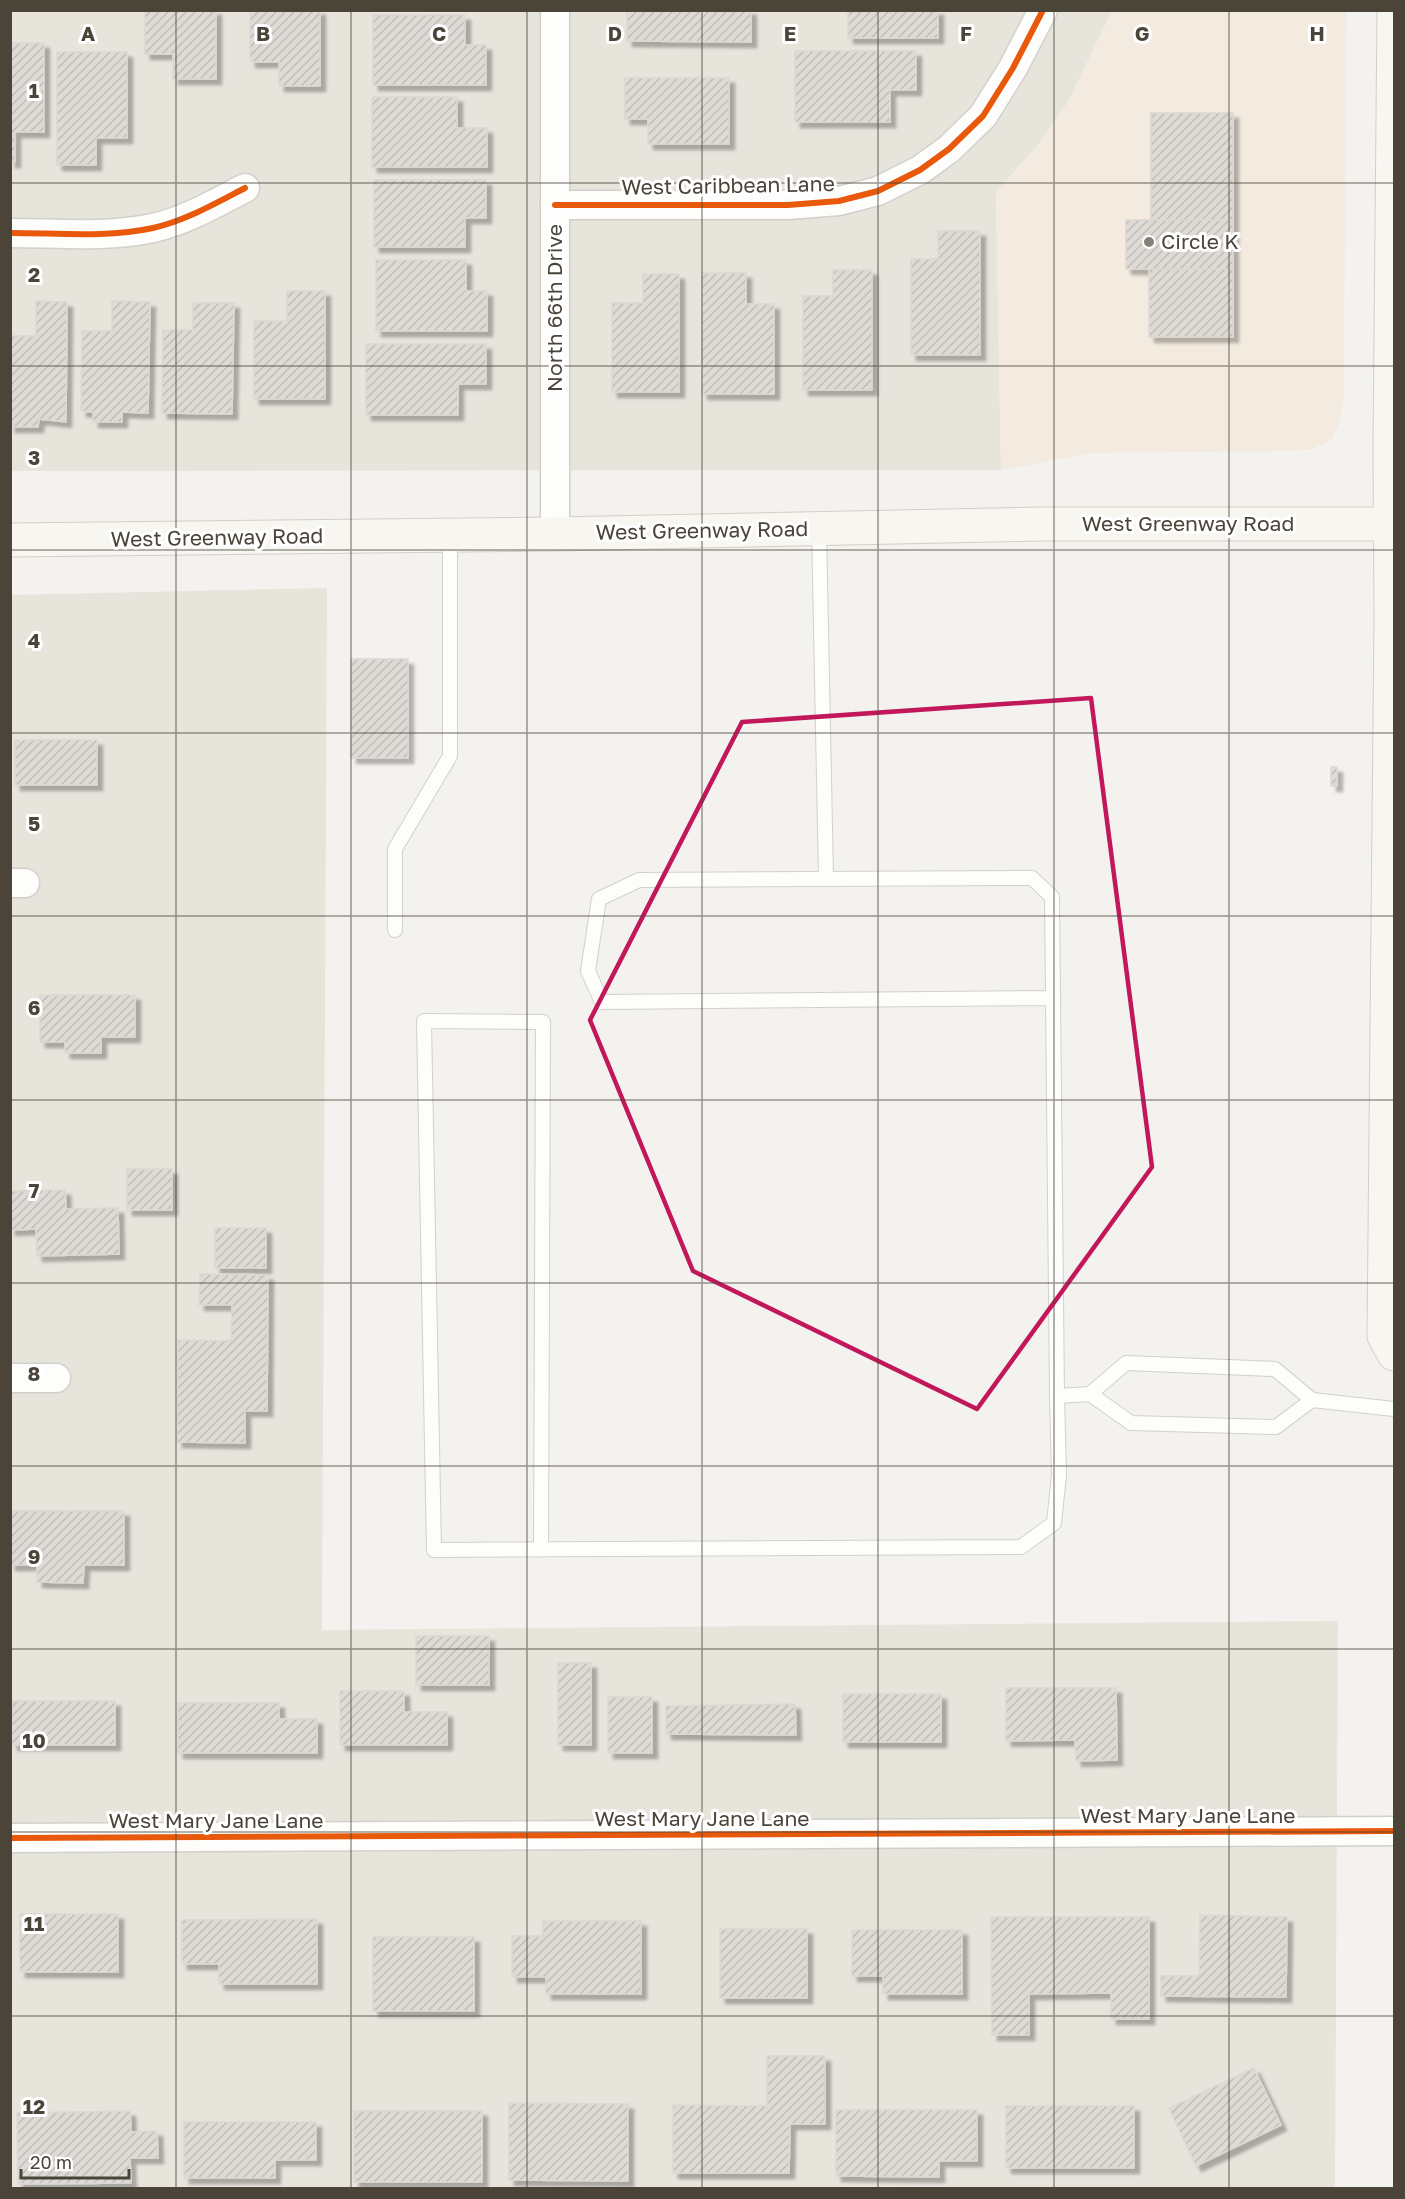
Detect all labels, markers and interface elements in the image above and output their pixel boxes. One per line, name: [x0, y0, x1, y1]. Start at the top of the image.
text: A: [81, 21, 95, 45]
text: B: [256, 21, 270, 45]
text: C: [432, 21, 446, 45]
text: D: [608, 21, 622, 45]
text: E: [784, 21, 796, 45]
text: F: [960, 21, 972, 45]
text: G: [1135, 21, 1149, 45]
text: H: [1309, 21, 1325, 45]
text: 1: [29, 78, 39, 102]
street label: West Caribbean Lane: [621, 170, 835, 200]
street label: North 66th Drive: [541, 224, 567, 392]
place label: Circle K: [1161, 228, 1239, 254]
marker: Circle K: [1142, 235, 1156, 249]
text: 2: [28, 262, 40, 286]
text: 3: [28, 445, 40, 469]
street label: West Greenway Road: [1082, 510, 1294, 536]
street label: West Greenway Road: [595, 515, 809, 545]
street label: West Greenway Road: [110, 522, 324, 552]
text: 4: [28, 628, 40, 652]
text: 5: [28, 811, 40, 835]
text: 6: [28, 995, 40, 1019]
text: 7: [29, 1178, 40, 1202]
text: 8: [28, 1361, 40, 1385]
text: 9: [28, 1544, 40, 1568]
text: 10: [22, 1728, 46, 1752]
street label: West Mary Jane Lane: [1080, 1802, 1296, 1828]
street label: West Mary Jane Lane: [594, 1805, 810, 1831]
street label: West Mary Jane Lane: [108, 1807, 324, 1833]
text: 11: [24, 1911, 44, 1935]
text: 12: [23, 2094, 45, 2118]
scale bar: [21, 2142, 129, 2180]
text: 20 m: [30, 2151, 72, 2173]

